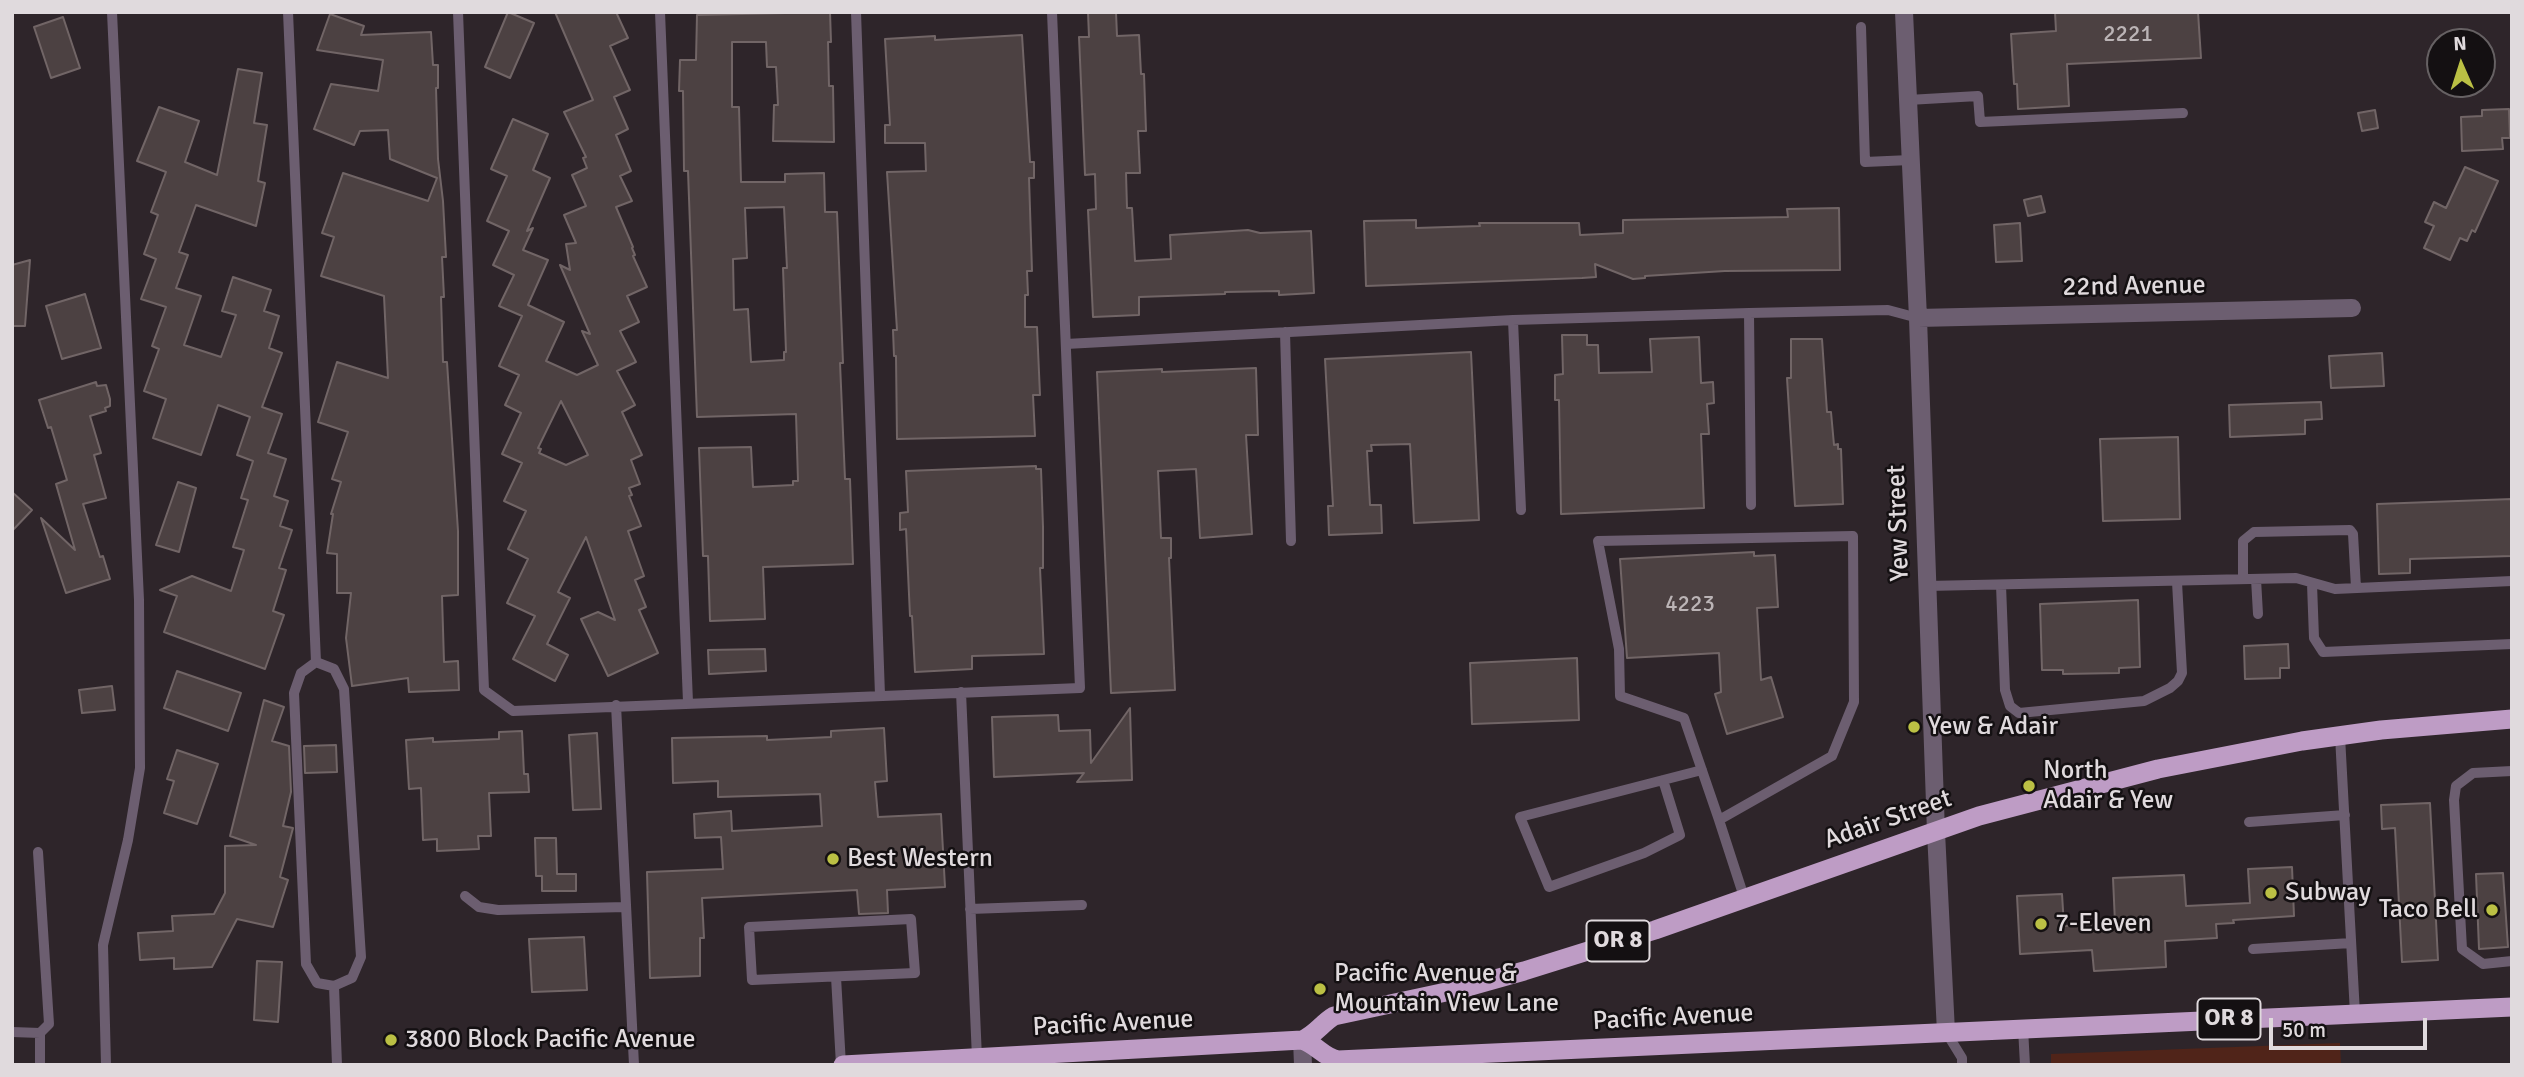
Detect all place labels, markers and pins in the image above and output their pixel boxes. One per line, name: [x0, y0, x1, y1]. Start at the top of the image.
place label: Yew & Adair: [1928, 711, 2058, 743]
marker: Yew & Adair: [1906, 719, 1922, 735]
place label: North Adair & Yew: [2043, 755, 2173, 816]
marker: North Adair & Yew: [2021, 778, 2037, 794]
place label: Best Western: [847, 843, 993, 875]
marker: Best Western: [825, 851, 841, 867]
place label: Subway: [2285, 877, 2371, 909]
marker: Subway: [2263, 885, 2279, 901]
place label: Taco Bell: [2379, 894, 2478, 926]
marker: Taco Bell: [2484, 902, 2500, 918]
place label: 7-Eleven: [2055, 908, 2152, 940]
marker: 7-Eleven: [2033, 916, 2049, 932]
place label: Pacific Avenue & Mountain View Lane: [1334, 958, 1559, 1020]
marker: Pacific Avenue & Mountain View Lane: [1312, 981, 1328, 997]
place label: 3800 Block Pacific Avenue: [405, 1024, 696, 1056]
marker: 3800 Block Pacific Avenue: [383, 1032, 399, 1048]

